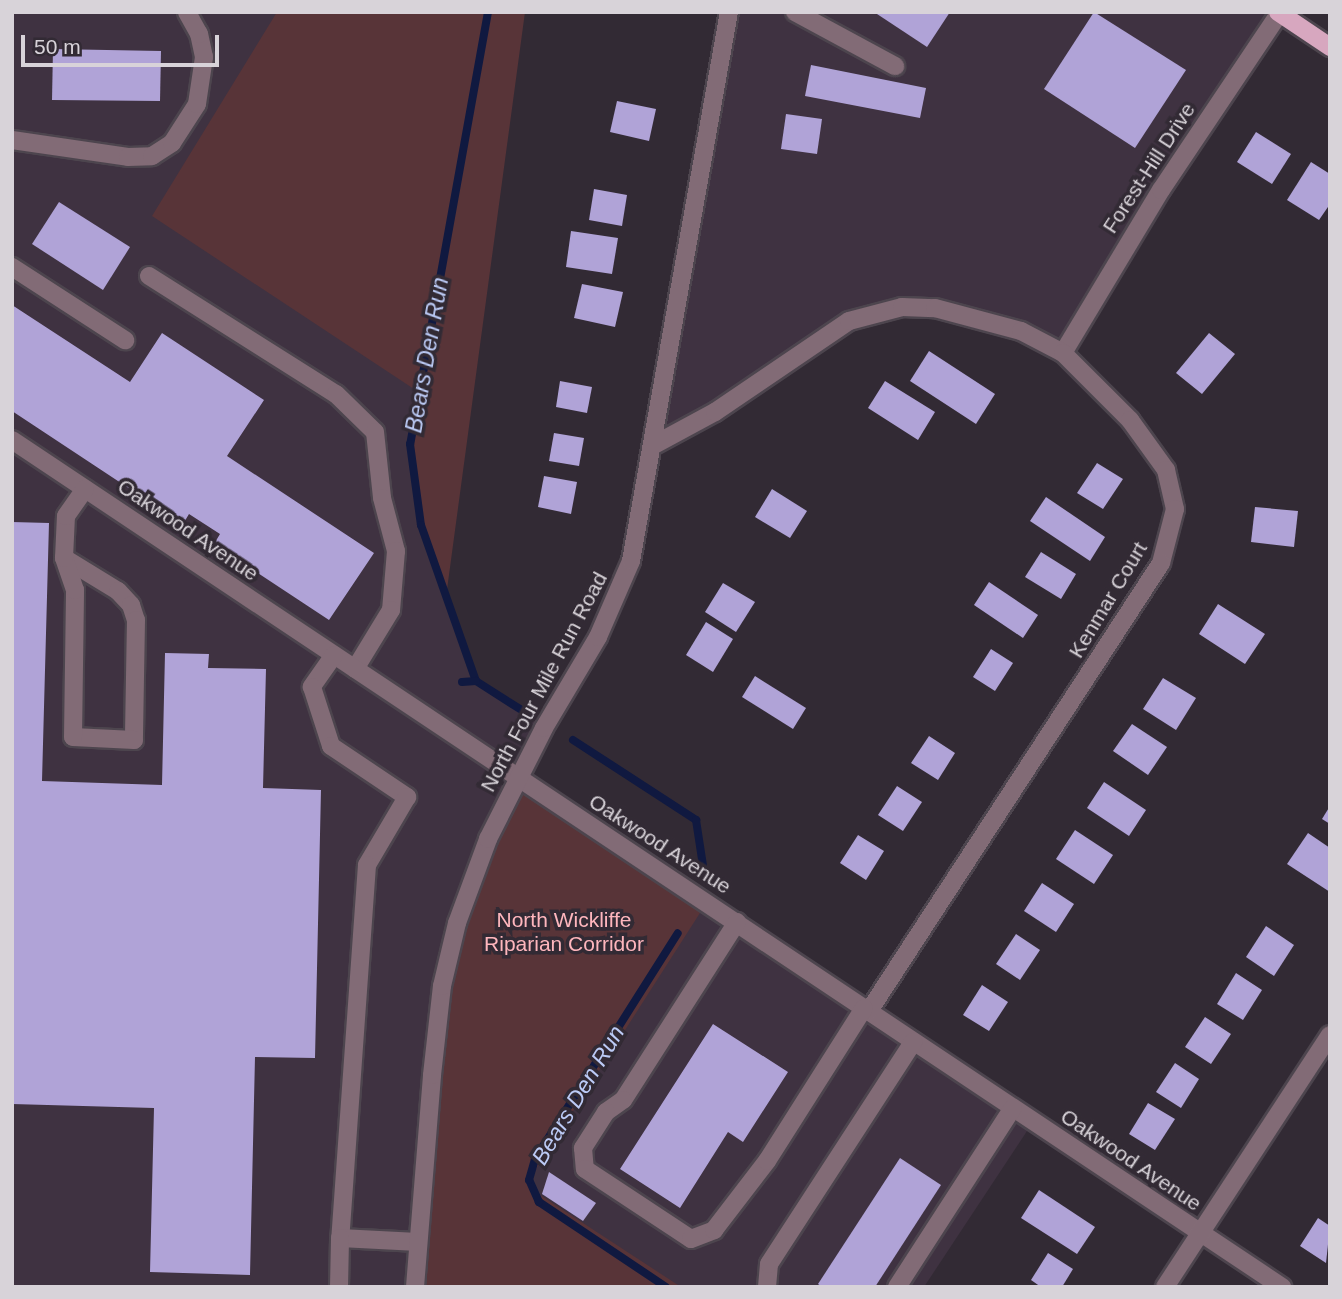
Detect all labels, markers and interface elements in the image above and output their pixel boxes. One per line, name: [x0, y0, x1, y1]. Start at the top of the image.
scale bar: [24, 21, 222, 65]
text: 50 m: [34, 35, 81, 58]
street label: Forest-Hill Drive: [1097, 98, 1201, 238]
water label: Bears Den Run: [400, 275, 454, 435]
street label: Oakwood Avenue: [112, 473, 264, 587]
street label: Kenmar Court: [1064, 537, 1152, 663]
street label: North Four Mile Run Road: [475, 568, 613, 796]
street label: Oakwood Avenue: [584, 788, 736, 900]
park label: North Wickliffe Riparian Corridor: [484, 907, 644, 957]
water label: Bears Den Run: [526, 1020, 630, 1170]
street label: Oakwood Avenue: [1055, 1103, 1207, 1217]

